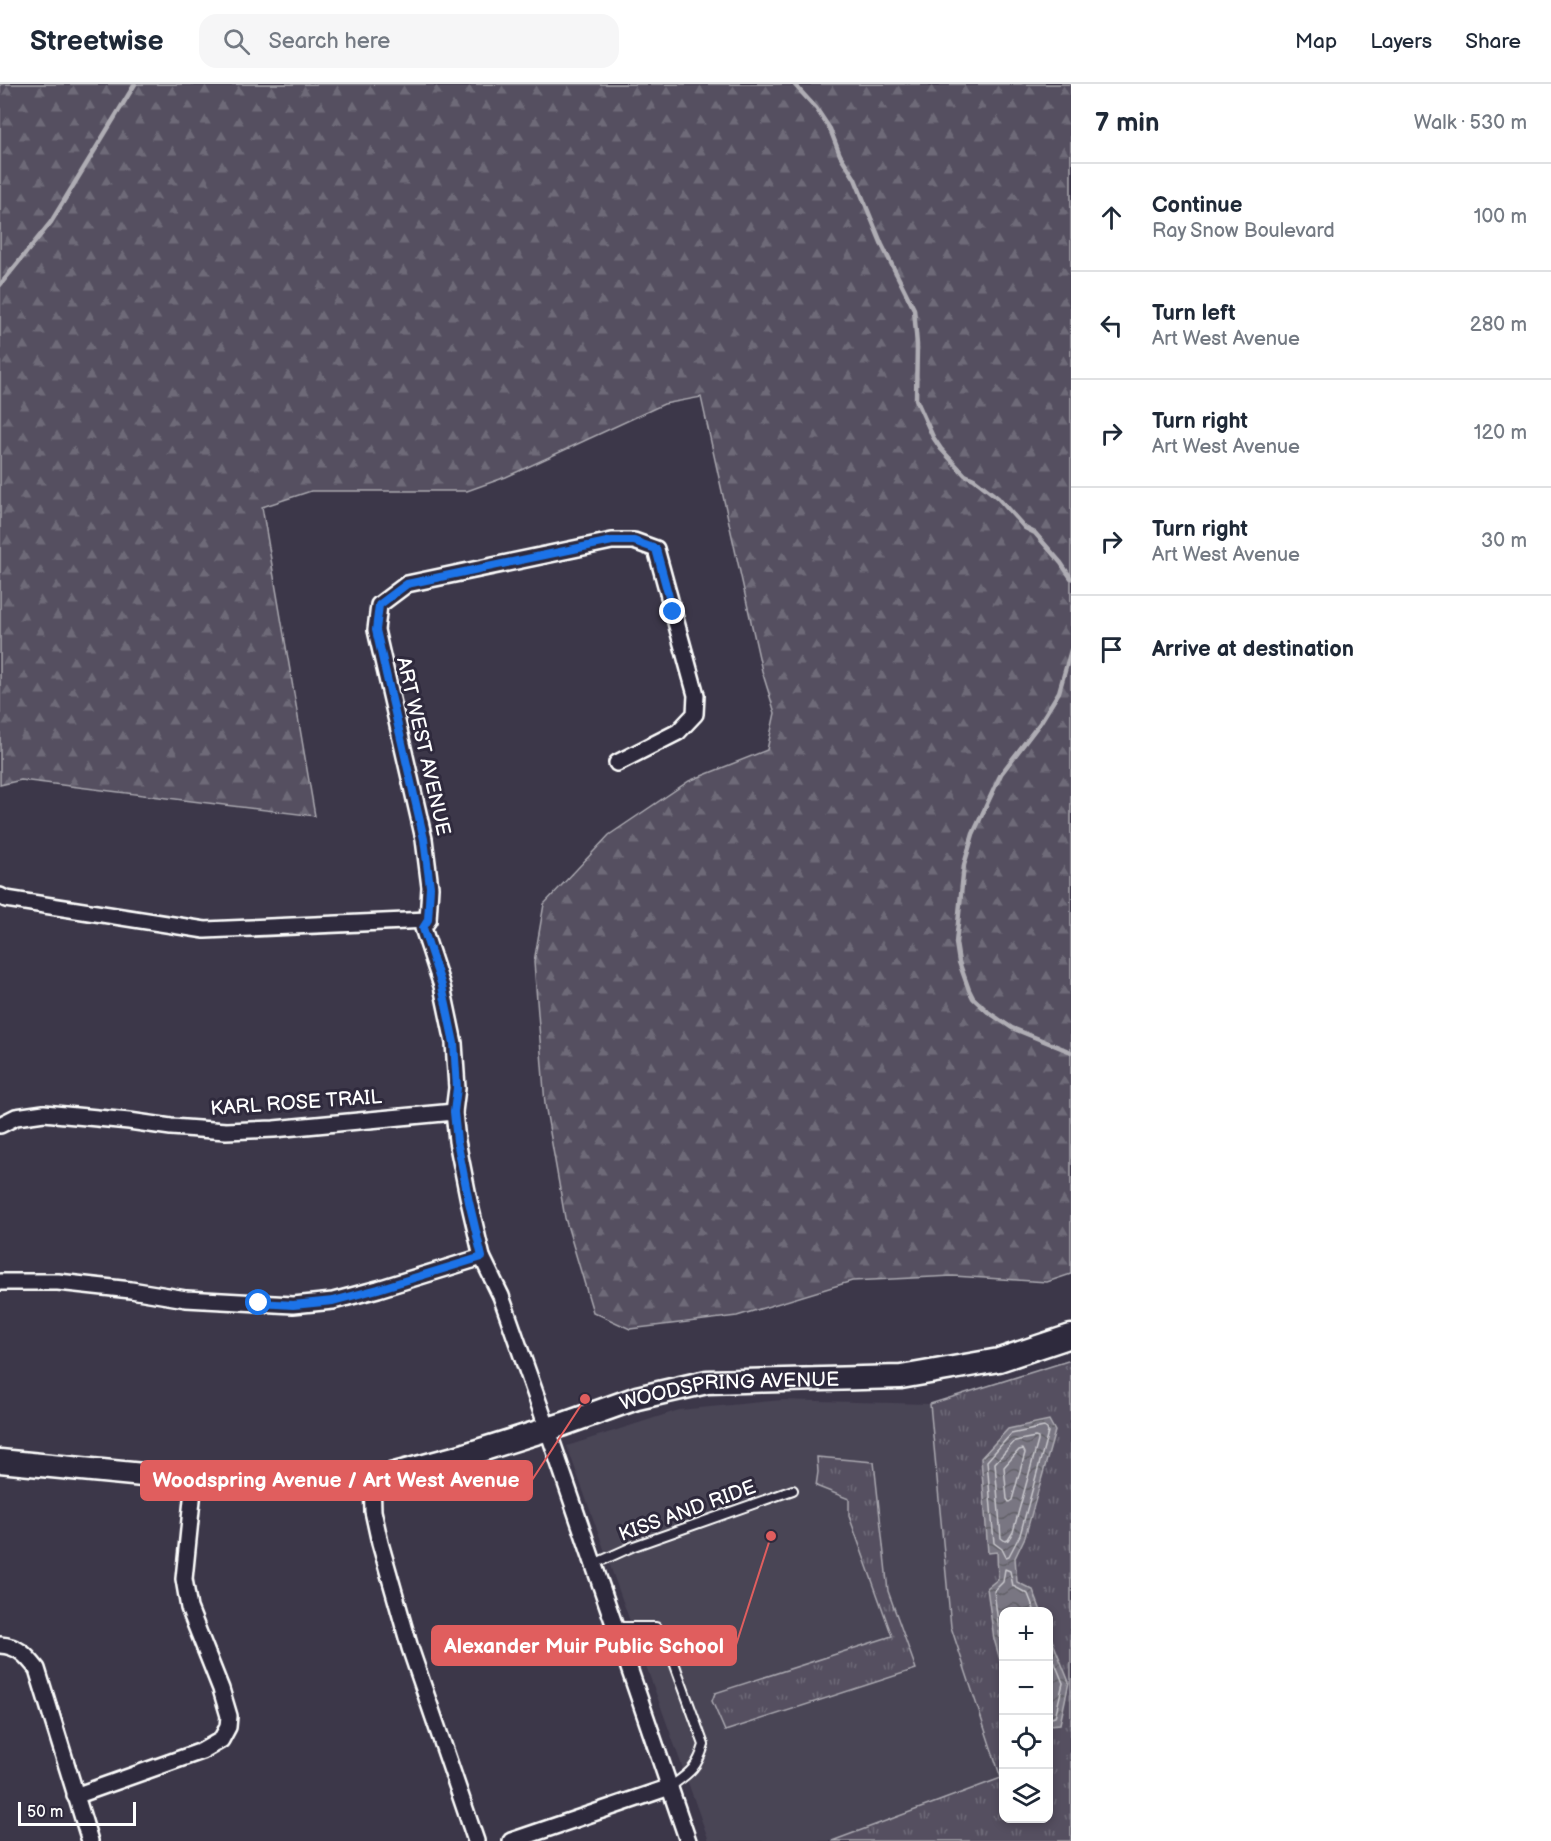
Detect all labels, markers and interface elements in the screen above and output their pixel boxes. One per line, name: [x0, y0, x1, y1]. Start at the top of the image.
search box: [199, 14, 619, 68]
text: Streetwise: [30, 25, 163, 58]
icon: search: [220, 25, 253, 58]
text: Search here: [268, 28, 390, 55]
text: Map: [1295, 29, 1337, 54]
text: Layers: [1370, 29, 1432, 54]
text: Share: [1465, 29, 1521, 54]
text: 7 min: [1095, 108, 1159, 139]
text: Walk · 530 m: [1414, 111, 1527, 135]
text: Continue: [1152, 192, 1242, 219]
icon: ahead: [1095, 201, 1128, 234]
text: 100 m: [1474, 205, 1527, 229]
text: Ray Snow Boulevard: [1152, 219, 1335, 243]
text: Turn left: [1152, 300, 1236, 327]
icon: left: [1095, 309, 1128, 342]
text: 280 m: [1470, 313, 1527, 337]
text: Art West Avenue: [1152, 327, 1300, 351]
text: Turn right: [1152, 408, 1248, 435]
icon: right: [1095, 417, 1128, 450]
text: 120 m: [1474, 421, 1527, 445]
text: Art West Avenue: [1152, 435, 1300, 459]
text: Turn right: [1152, 516, 1248, 543]
icon: right: [1095, 525, 1128, 558]
text: 30 m: [1481, 529, 1527, 553]
text: Art West Avenue: [1152, 543, 1300, 567]
route end: [659, 598, 685, 624]
icon: arrive: [1095, 633, 1128, 666]
text: Arrive at destination: [1152, 636, 1354, 663]
street label: ART WEST AVENUE: [391, 655, 455, 838]
street label: KARL ROSE TRAIL: [210, 1085, 383, 1121]
route start: [245, 1289, 271, 1315]
street label: WOODSPRING AVENUE: [617, 1368, 840, 1416]
callout: Woodspring Avenue / Art West Avenue: [141, 1461, 532, 1500]
text: Woodspring Avenue / Art West Avenue: [152, 1468, 520, 1493]
street label: KISS AND RIDE: [616, 1475, 759, 1547]
map controls: [999, 1607, 1053, 1823]
button: +: [999, 1607, 1053, 1661]
callout: Alexander Muir Public School: [432, 1626, 736, 1665]
text: Alexander Muir Public School: [443, 1634, 724, 1659]
button: −: [999, 1661, 1053, 1715]
button: locate: [999, 1715, 1053, 1769]
button: layers: [999, 1769, 1053, 1823]
scale bar: [18, 1799, 136, 1826]
text: 50 m: [27, 1803, 63, 1822]

